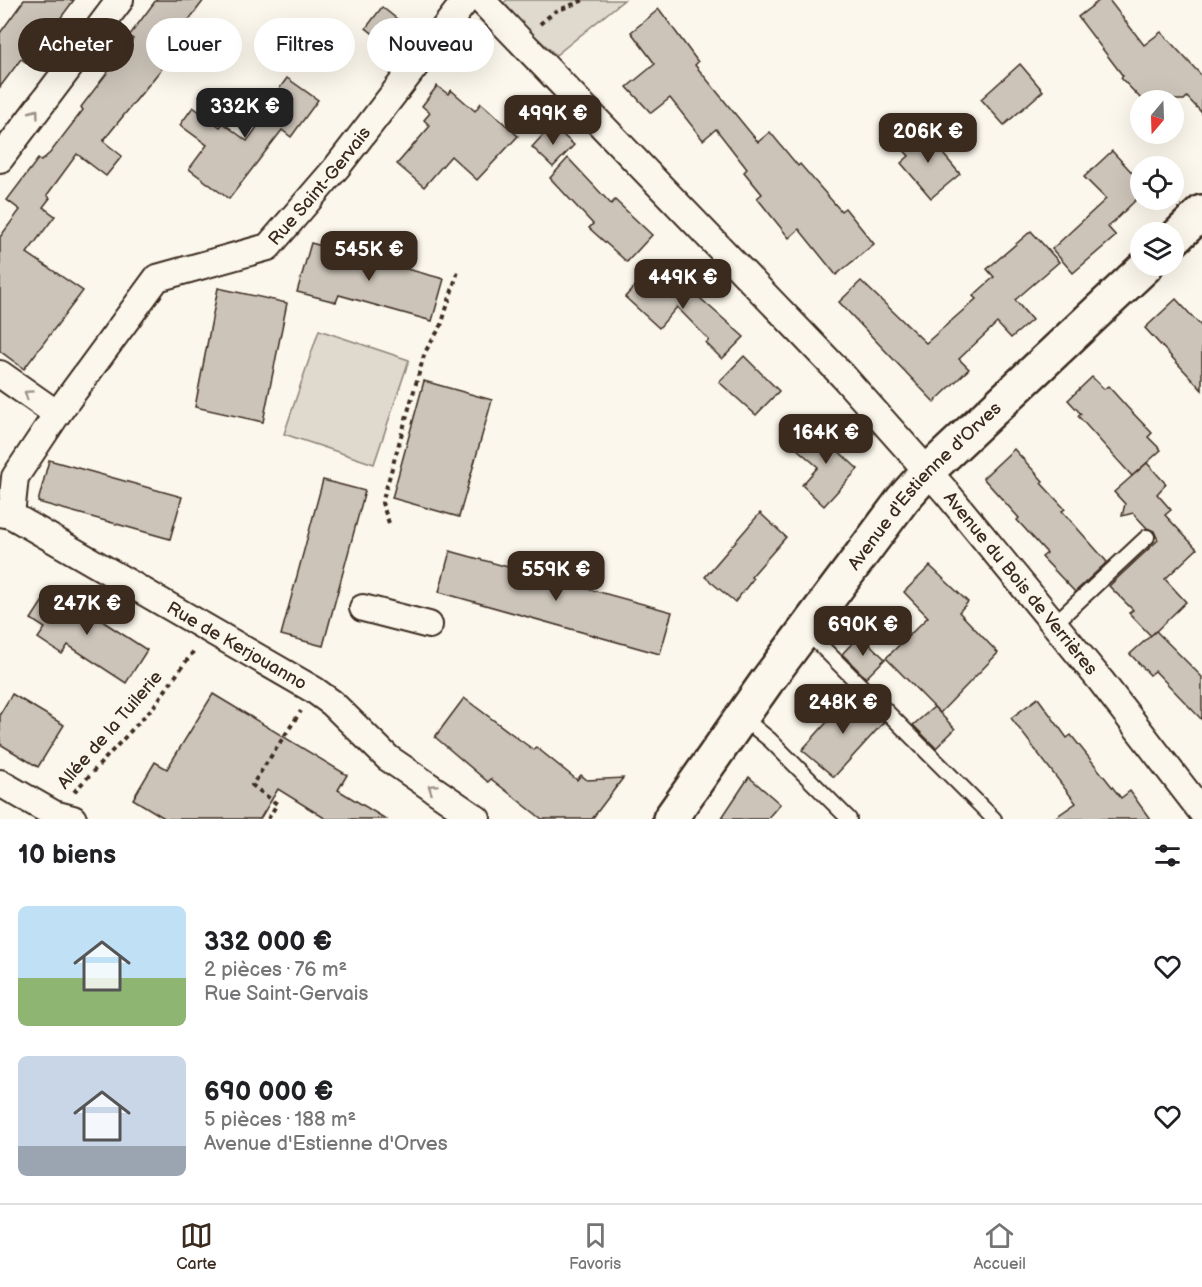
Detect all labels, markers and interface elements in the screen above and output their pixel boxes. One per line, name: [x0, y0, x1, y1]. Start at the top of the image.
chip: Acheter: [18, 18, 134, 72]
chip: Louer: [146, 18, 242, 72]
chip: Filtres: [254, 18, 355, 72]
chip: Nouveau: [367, 18, 494, 72]
pin: 332K €: [196, 88, 294, 139]
north arrow: [1130, 90, 1184, 144]
map controls: [1130, 90, 1184, 276]
text: 332K €: [210, 95, 280, 119]
pin: 499K €: [504, 95, 602, 146]
text: 499K €: [518, 102, 588, 126]
one-way arrow: [28, 108, 39, 119]
pin: 206K €: [879, 113, 977, 164]
text: 206K €: [893, 120, 963, 144]
street label: Rue Saint-Gervais: [264, 122, 375, 249]
button: locate: [1130, 156, 1184, 210]
button: layers: [1130, 222, 1184, 276]
pin: 545K €: [320, 231, 418, 282]
text: 545K €: [335, 238, 403, 262]
pin: 449K €: [634, 259, 732, 310]
text: 449K €: [648, 266, 718, 290]
one-way arrow: [24, 390, 35, 401]
street label: Avenue d'Estienne d'Orves: [843, 397, 1005, 574]
pin: 164K €: [777, 414, 875, 465]
text: 164K €: [793, 421, 859, 445]
street label: Avenue du Bois de Verrières: [940, 487, 1102, 679]
pin: 559K €: [507, 551, 605, 602]
text: 559K €: [522, 558, 590, 582]
pin: 247K €: [38, 585, 136, 636]
text: 247K €: [53, 592, 121, 616]
street label: Rue de Kerjouanno: [163, 597, 311, 694]
pin: 690K €: [814, 606, 912, 657]
text: 690K €: [828, 613, 898, 637]
street label: Allée de la Tuilerie: [53, 667, 167, 793]
pin: 248K €: [794, 684, 892, 735]
text: 248K €: [808, 691, 878, 715]
one-way arrow: [428, 785, 439, 796]
icon: filters: [1151, 839, 1184, 872]
text: 10 biens: [18, 840, 116, 871]
text: 332 000 €: [204, 927, 332, 958]
icon: home: [66, 930, 138, 1002]
icon: heart: [1151, 950, 1184, 983]
text: 2 pièces · 76 m²: [204, 958, 347, 982]
text: Rue Saint-Gervais: [204, 982, 368, 1006]
text: 690 000 €: [204, 1077, 333, 1108]
icon: home: [66, 1080, 138, 1152]
icon: heart: [1151, 1100, 1184, 1133]
text: 5 pièces · 188 m²: [204, 1108, 356, 1132]
text: Avenue d'Estienne d'Orves: [204, 1132, 448, 1156]
tab: Carte: [176, 1219, 217, 1274]
tab: Favoris: [569, 1219, 621, 1274]
tab: Accueil: [974, 1219, 1026, 1274]

